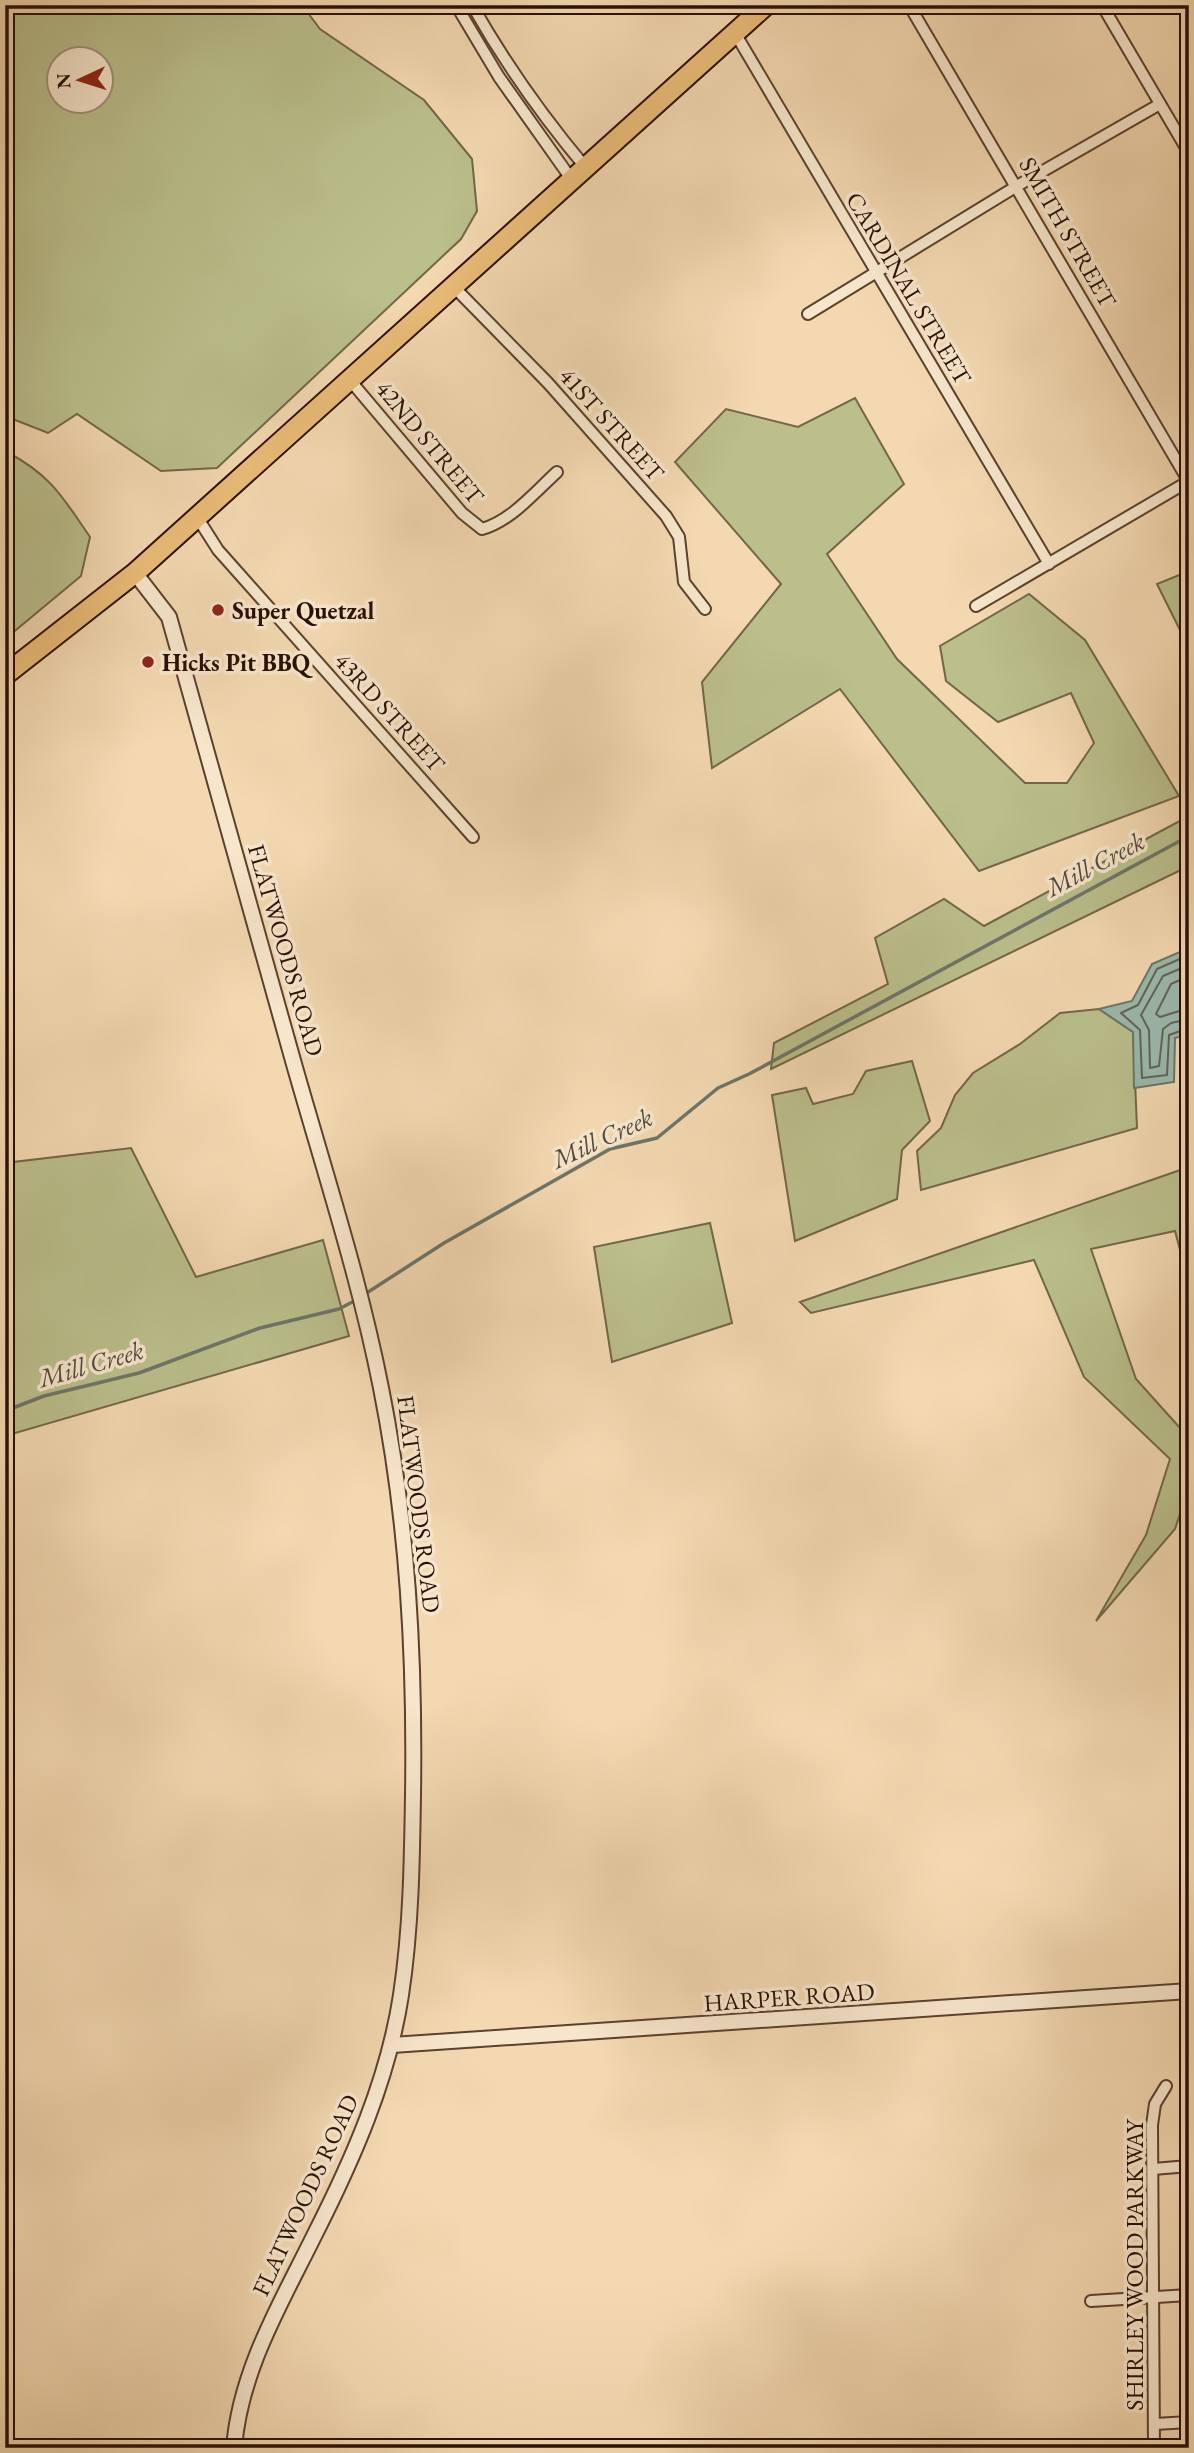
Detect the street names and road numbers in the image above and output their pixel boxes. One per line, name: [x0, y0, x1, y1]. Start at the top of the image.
street label: SMITH STREET: [1012, 151, 1124, 314]
street label: CARDINAL STREET: [839, 186, 979, 391]
street label: 41ST STREET: [553, 361, 672, 488]
street label: 42ND STREET: [369, 374, 491, 511]
street label: 43RD STREET: [328, 646, 453, 779]
street label: FLATWOODS ROAD: [241, 841, 331, 1059]
street label: FLATWOODS ROAD: [390, 1393, 448, 1615]
street label: HARPER ROAD: [702, 1976, 876, 2018]
street label: FLATWOODS ROAD: [245, 2089, 365, 2301]
street label: SHIRLEY WOOD PARKWAY: [1119, 2118, 1150, 2411]

